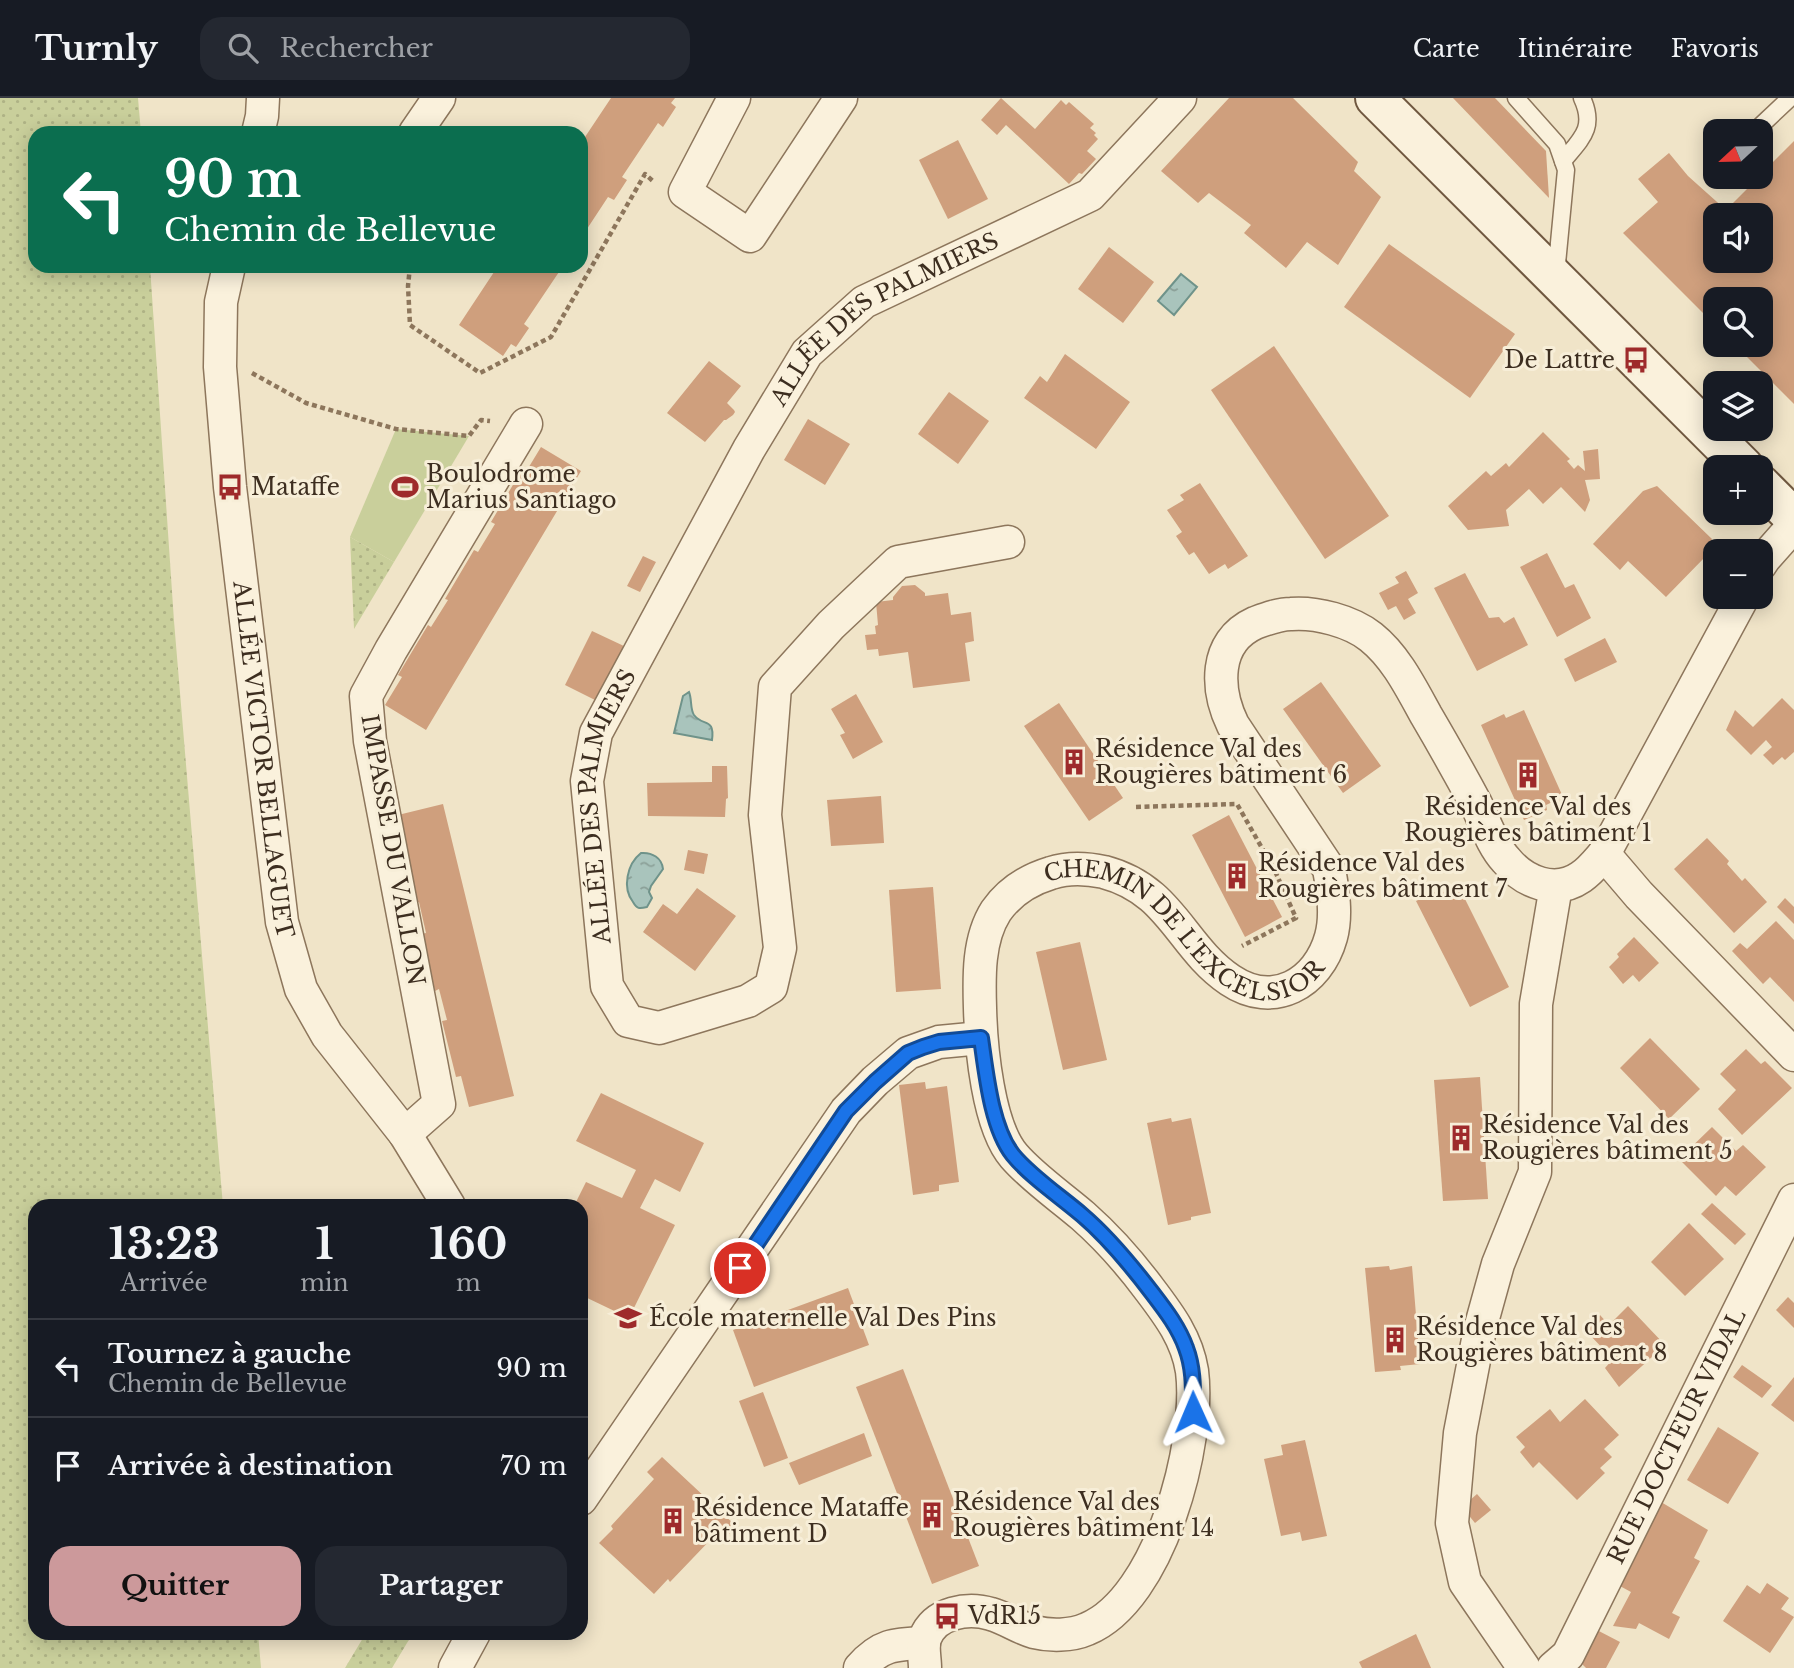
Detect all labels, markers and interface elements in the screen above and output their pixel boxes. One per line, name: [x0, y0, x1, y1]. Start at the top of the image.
search box: [200, 17, 690, 80]
text: Turnly: [35, 28, 158, 69]
icon: search: [224, 29, 262, 67]
text: Rechercher: [280, 32, 433, 64]
text: Carte: [1413, 34, 1480, 63]
text: Itinéraire: [1518, 34, 1633, 63]
text: Favoris: [1671, 34, 1759, 63]
north arrow: [1703, 119, 1773, 189]
map controls: [1703, 119, 1773, 609]
text: 90 m: [164, 149, 301, 210]
icon: left: [49, 154, 140, 245]
button: sound: [1703, 203, 1773, 273]
text: Chemin de Bellevue: [164, 210, 497, 250]
street label: ALLÉE DES PALMIERS: [764, 226, 1003, 412]
button: search: [1703, 287, 1773, 357]
bus stop icon: De Lattre: [1621, 345, 1651, 375]
place label: De Lattre: [1504, 346, 1615, 374]
button: layers: [1703, 371, 1773, 441]
button: +: [1703, 455, 1773, 525]
place label: Boulodrome Marius Santiago: [426, 460, 617, 514]
bus stop icon: Mataffe: [215, 472, 245, 502]
sports icon: Boulodrome Marius Santiago: [390, 472, 420, 502]
place label: Mataffe: [251, 473, 340, 501]
button: −: [1703, 539, 1773, 609]
street label: ALLÉE VICTOR BELLAGUET: [227, 578, 300, 942]
street label: ALLÉE DES PALMIERS: [573, 664, 642, 946]
street label: IMPASSE DU VALLON: [355, 712, 431, 988]
place label: Résidence Val des Rougières bâtiment 6: [1095, 735, 1347, 789]
building icon: Résidence Val des Rougières bâtiment 6: [1059, 747, 1089, 777]
building icon: Résidence Val des Rougières bâtiment 1: [1513, 760, 1543, 790]
place label: Résidence Val des Rougières bâtiment 1: [1404, 793, 1652, 847]
place label: Résidence Val des Rougières bâtiment 7: [1258, 849, 1507, 903]
street label: CHEMIN DE L'EXCELSIOR: [1041, 854, 1331, 1007]
building icon: Résidence Val des Rougières bâtiment 7: [1222, 861, 1252, 891]
place label: Résidence Val des Rougières bâtiment 5: [1482, 1111, 1732, 1165]
building icon: Résidence Val des Rougières bâtiment 5: [1446, 1123, 1476, 1153]
text: 13:23: [109, 1218, 220, 1270]
text: 1: [315, 1218, 334, 1270]
text: 160: [429, 1218, 507, 1270]
pin: [710, 1238, 770, 1298]
icon: arrive: [721, 1249, 759, 1287]
text: Arrivée: [120, 1269, 208, 1297]
text: min: [300, 1269, 349, 1297]
text: m: [456, 1269, 481, 1297]
school or university icon: École maternelle Val Des Pins: [613, 1303, 643, 1333]
place label: École maternelle Val Des Pins: [649, 1303, 997, 1332]
street label: RUE DOCTEUR VIDAL: [1602, 1304, 1752, 1568]
place label: Résidence Val des Rougières bâtiment 8: [1416, 1313, 1667, 1367]
building icon: Résidence Val des Rougières bâtiment 8: [1380, 1325, 1410, 1355]
text: Tournez à gauche: [108, 1338, 351, 1370]
icon: left: [49, 1349, 87, 1387]
text: 90 m: [496, 1352, 567, 1384]
text: Chemin de Bellevue: [108, 1370, 347, 1398]
position arrow: [1156, 1375, 1230, 1449]
icon: arrive: [49, 1447, 87, 1485]
text: Arrivée à destination: [108, 1450, 393, 1482]
text: 70 m: [500, 1450, 567, 1482]
place label: Résidence Val des Rougières bâtiment 14: [953, 1488, 1214, 1542]
place label: Résidence Mataffe bâtiment D: [693, 1494, 909, 1548]
building icon: Résidence Val des Rougières bâtiment 14: [917, 1500, 947, 1530]
building icon: Résidence Mataffe bâtiment D: [658, 1506, 688, 1536]
button: Quitter: [49, 1546, 301, 1626]
button: Partager: [315, 1546, 567, 1626]
bus stop icon: VdR15: [932, 1601, 962, 1631]
place label: VdR15: [967, 1602, 1041, 1630]

